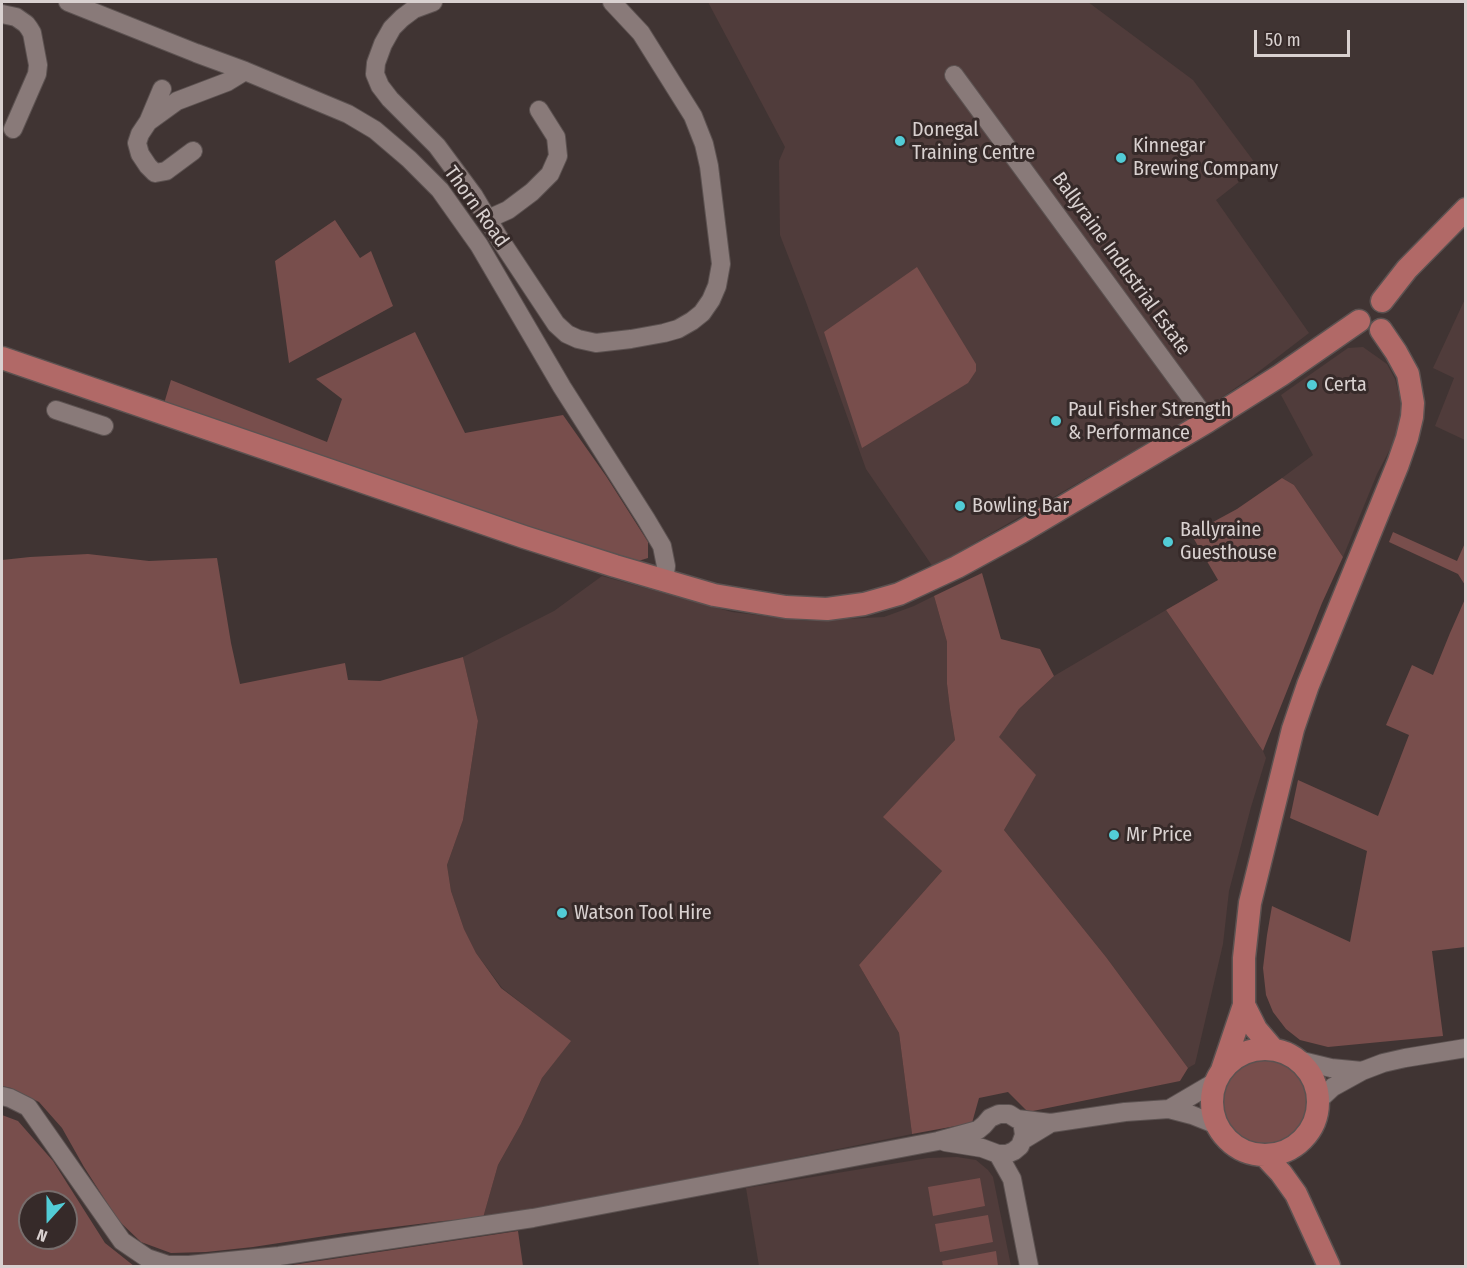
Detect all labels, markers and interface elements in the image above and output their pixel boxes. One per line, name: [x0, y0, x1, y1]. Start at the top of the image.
scale bar: [1257, 18, 1353, 56]
text: 50 m: [1265, 29, 1301, 51]
place label: Donegal Training Centre: [912, 118, 1035, 165]
marker: Donegal Training Centre: [893, 134, 907, 148]
place label: Kinnegar Brewing Company: [1133, 134, 1278, 181]
marker: Kinnegar Brewing Company: [1114, 151, 1128, 165]
street label: Thorn Road: [439, 162, 513, 252]
street label: Ballyraine Industrial Estate: [1047, 168, 1195, 360]
place label: Certa: [1324, 373, 1367, 397]
marker: Certa: [1305, 378, 1319, 392]
place label: Paul Fisher Strength & Performance: [1068, 398, 1231, 445]
marker: Paul Fisher Strength & Performance: [1049, 414, 1063, 428]
place label: Bowling Bar: [972, 494, 1069, 518]
marker: Bowling Bar: [953, 499, 967, 513]
place label: Ballyraine Guesthouse: [1180, 518, 1277, 565]
marker: Ballyraine Guesthouse: [1161, 535, 1175, 549]
place label: Mr Price: [1126, 823, 1192, 847]
marker: Mr Price: [1107, 828, 1121, 842]
place label: Watson Tool Hire: [574, 901, 712, 925]
marker: Watson Tool Hire: [555, 906, 569, 920]
north arrow: [18, 1190, 78, 1250]
text: N: [34, 1225, 50, 1246]

